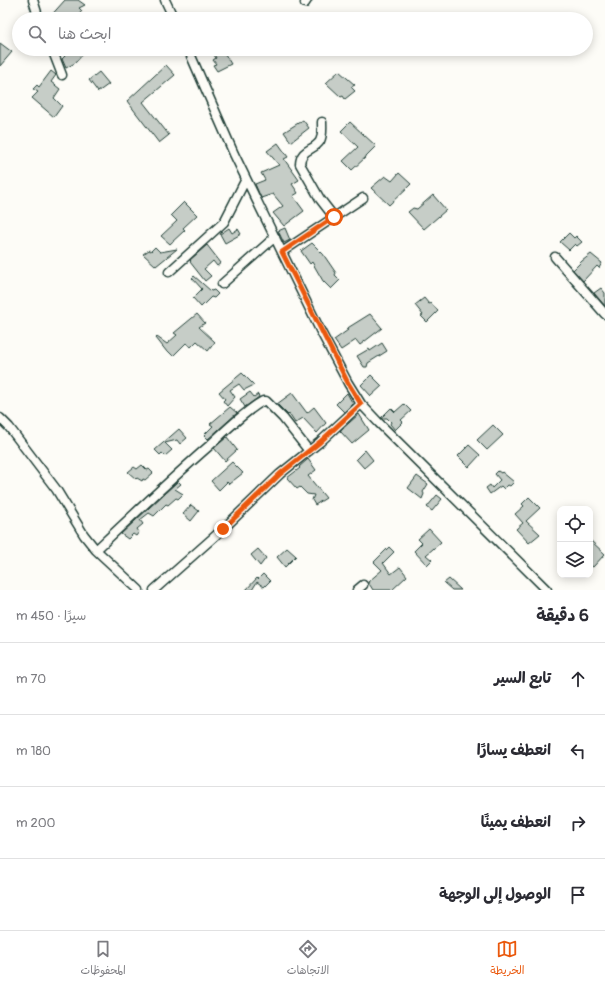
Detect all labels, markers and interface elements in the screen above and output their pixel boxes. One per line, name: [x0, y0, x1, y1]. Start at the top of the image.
search box: [12, 12, 593, 56]
icon: search: [26, 23, 48, 45]
text: ابحث هنا: [58, 25, 111, 44]
route start: [325, 208, 343, 226]
map controls: [557, 506, 593, 578]
button: locate: [557, 506, 593, 542]
route end: [214, 520, 232, 538]
button: layers: [557, 542, 593, 578]
text: 6 دقيقة: [536, 605, 589, 626]
text: سيرًا · 450 m: [16, 608, 86, 624]
icon: ahead: [567, 668, 589, 690]
text: تابع السير: [494, 669, 551, 688]
text: 70 m: [16, 671, 46, 687]
icon: left: [567, 740, 589, 762]
text: انعطف يسارًا: [477, 741, 551, 760]
text: 180 m: [16, 743, 51, 759]
icon: right: [567, 812, 589, 834]
text: انعطف يمينًا: [481, 813, 551, 832]
text: 200 m: [16, 815, 55, 831]
icon: arrive: [567, 884, 589, 906]
text: الوصول إلى الوجهة: [439, 885, 551, 904]
tab: المحفوظات: [81, 938, 126, 980]
tab: الاتجاهات: [287, 938, 329, 980]
tab: الخريطة: [490, 938, 525, 980]

